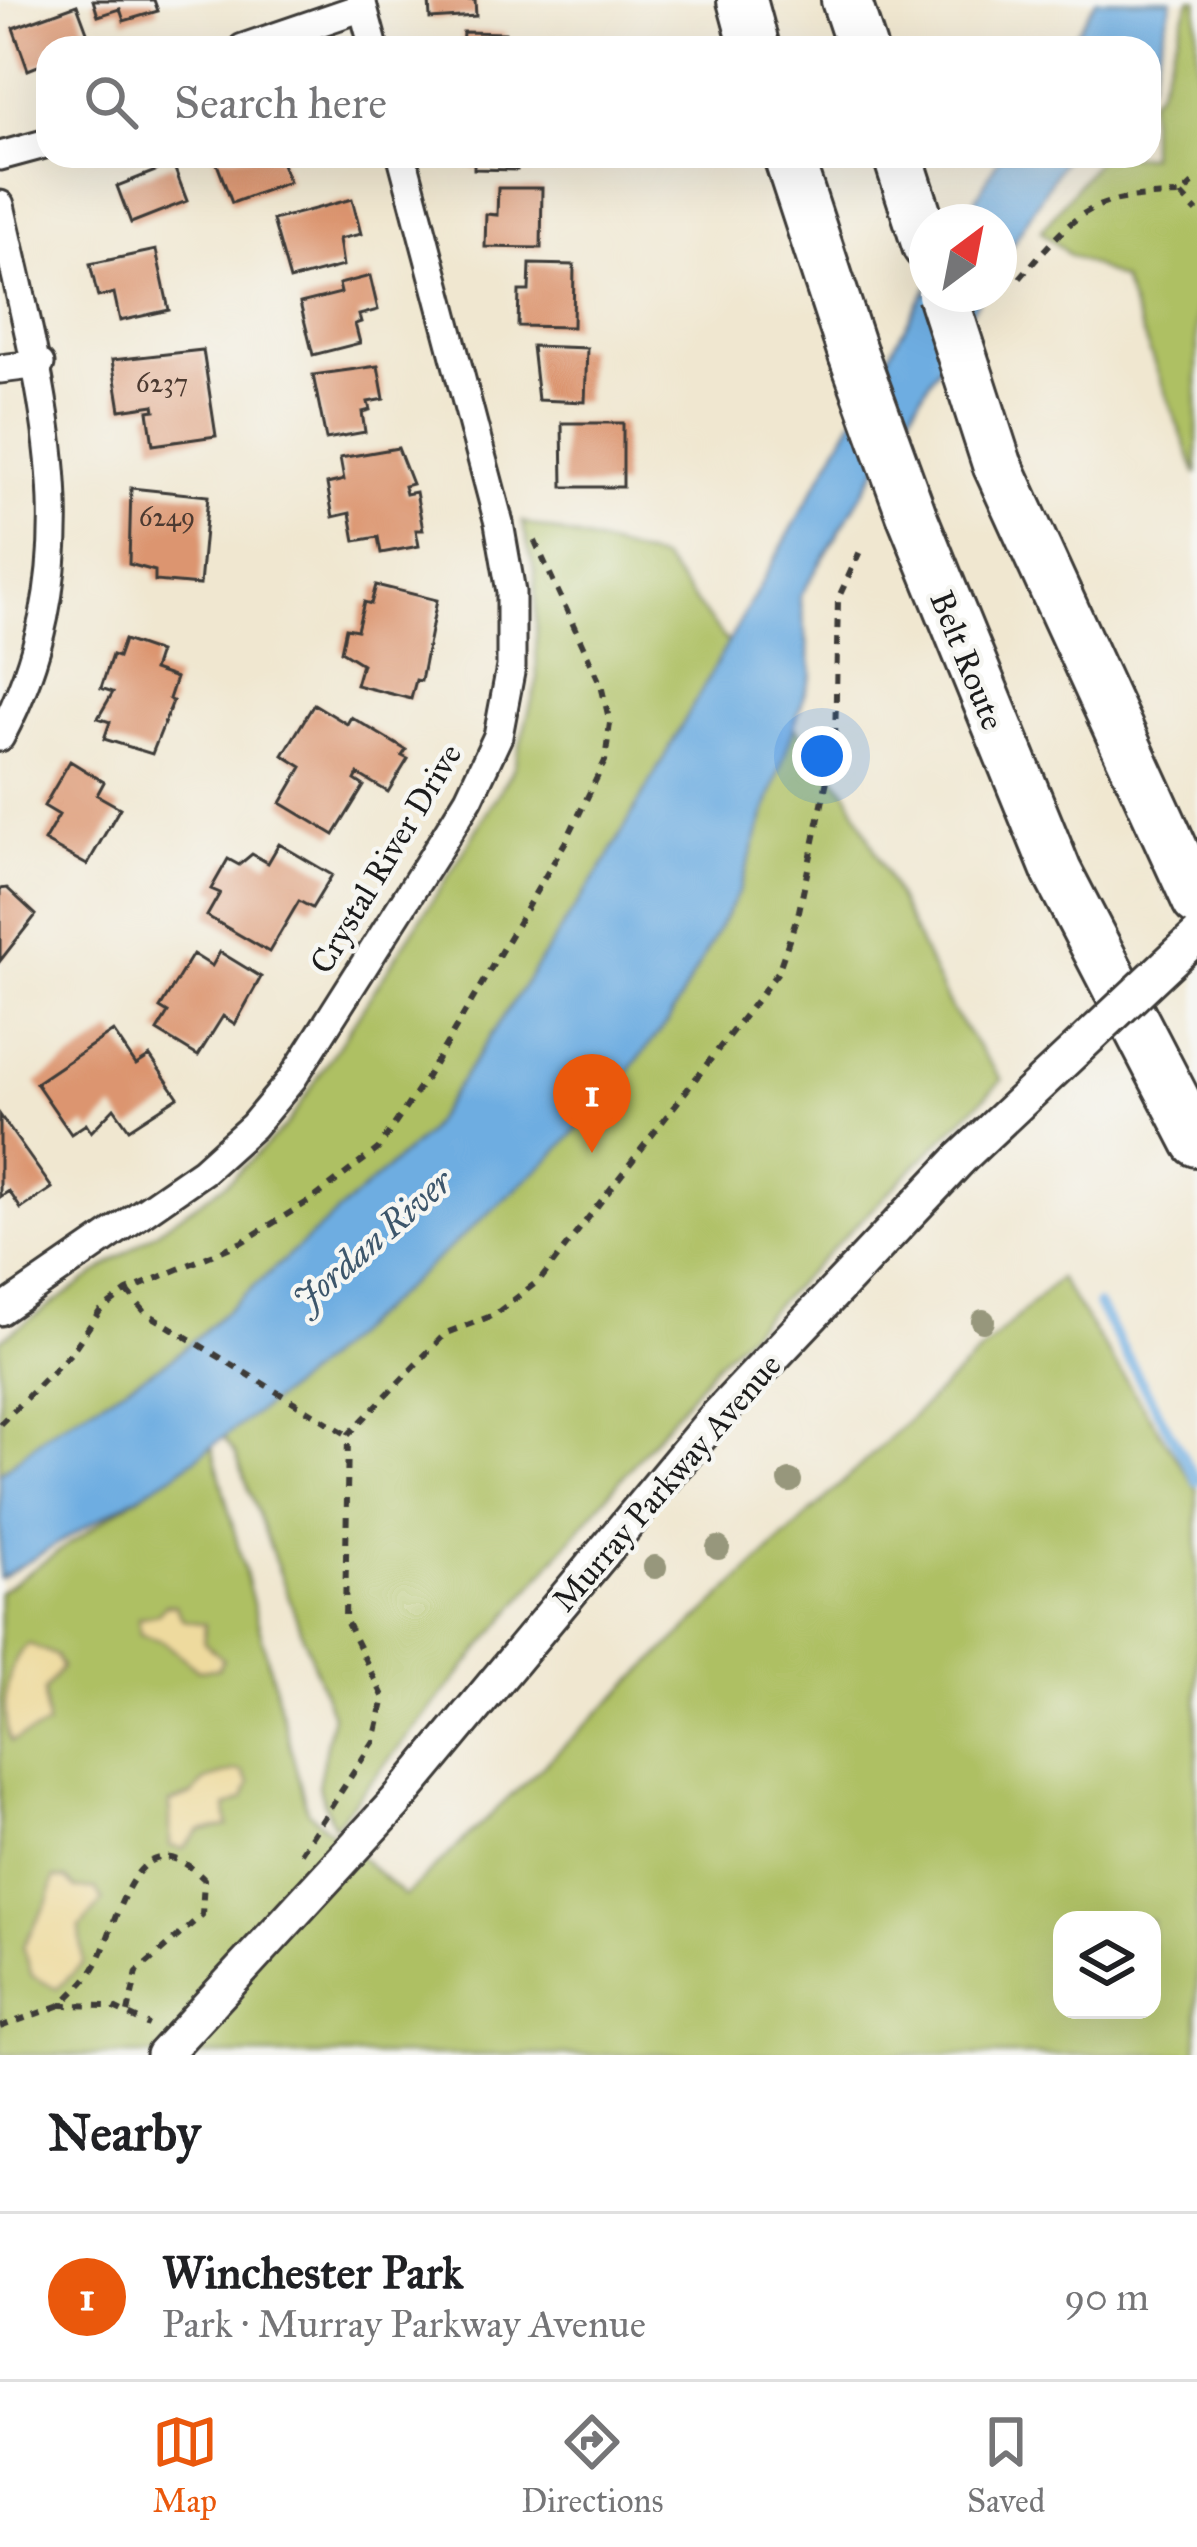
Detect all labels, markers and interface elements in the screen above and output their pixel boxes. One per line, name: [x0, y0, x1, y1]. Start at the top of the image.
search box: [36, 36, 1161, 168]
icon: search: [78, 69, 144, 135]
text: Search here: [174, 75, 387, 130]
north arrow: [909, 204, 1017, 312]
house number: 6237: [136, 366, 188, 399]
house number: 6249: [139, 500, 195, 534]
street label: Belt Route: [921, 585, 1013, 736]
your location: [792, 726, 852, 786]
street label: Crystal River Drive: [302, 736, 470, 981]
pin: 1: [553, 1054, 631, 1153]
water label: Jordan River: [283, 1159, 463, 1323]
street label: Murray Parkway Avenue: [544, 1346, 790, 1620]
map controls: [1053, 1911, 1161, 2019]
button: layers: [1053, 1911, 1161, 2019]
text: Nearby: [48, 2102, 200, 2164]
text: Winchester Park: [162, 2245, 463, 2300]
text: 1: [79, 2273, 95, 2321]
text: 90 m: [1064, 2273, 1149, 2321]
text: Park · Murray Parkway Avenue: [162, 2300, 646, 2348]
tab: Map: [152, 2409, 218, 2521]
tab: Directions: [521, 2409, 663, 2521]
tab: Saved: [967, 2409, 1045, 2521]

